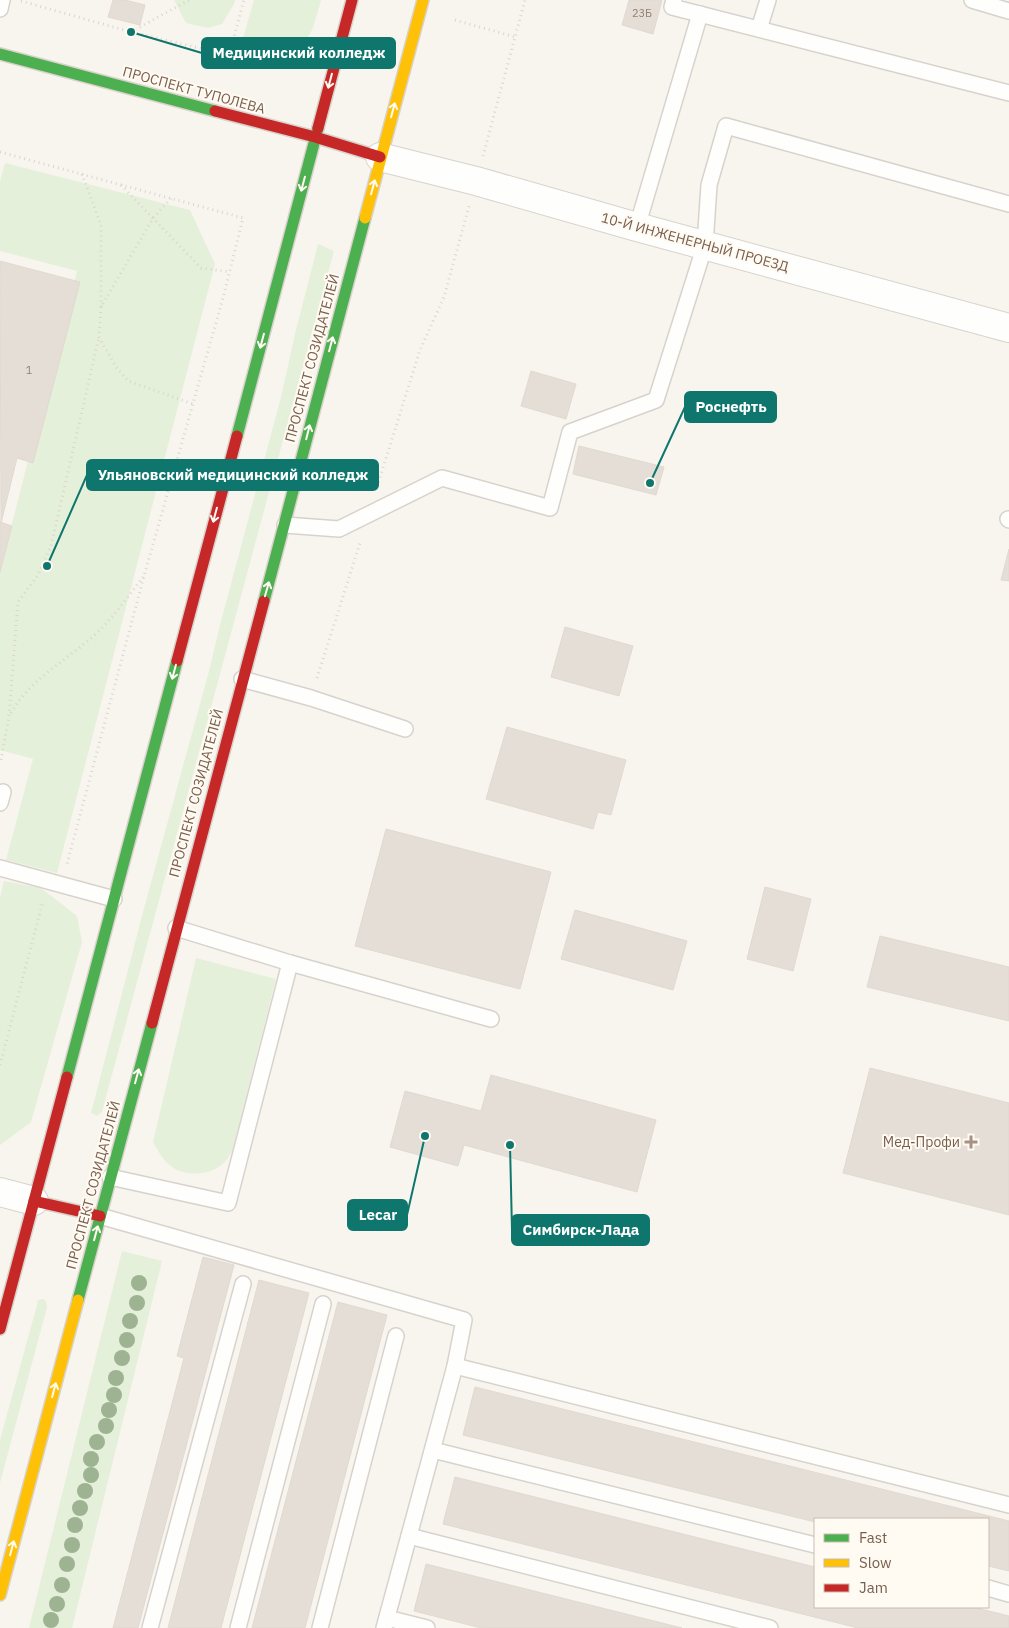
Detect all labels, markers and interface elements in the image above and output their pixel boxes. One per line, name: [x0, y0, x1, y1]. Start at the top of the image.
house number: 23Б: [632, 6, 652, 20]
callout: Медицинский колледж: [202, 38, 395, 68]
text: Медицинский колледж: [213, 43, 385, 62]
street label: ПРОСПЕКТ ТУПОЛЕВА: [121, 62, 267, 118]
one-way arrow: [325, 72, 335, 88]
one-way arrow: [389, 102, 399, 118]
one-way arrow: [298, 175, 307, 191]
one-way arrow: [368, 179, 378, 195]
street label: 10-Й ИНЖЕНЕРНЫЙ ПРОЕЗД: [599, 207, 791, 276]
street label: ПРОСПЕКТ СОЗИДАТЕЛЕЙ: [280, 272, 343, 444]
one-way arrow: [256, 333, 266, 349]
one-way arrow: [327, 336, 336, 352]
house number: 1: [26, 363, 33, 377]
callout: Роснефть: [685, 392, 776, 422]
text: Роснефть: [695, 397, 767, 416]
one-way arrow: [304, 424, 313, 440]
callout: Ульяновский медицинский колледж: [87, 460, 378, 490]
text: Ульяновский медицинский колледж: [98, 465, 368, 484]
one-way arrow: [210, 507, 220, 523]
one-way arrow: [263, 581, 272, 597]
one-way arrow: [169, 664, 178, 680]
street label: ПРОСПЕКТ СОЗИДАТЕЛЕЙ: [164, 707, 227, 879]
one-way arrow: [133, 1069, 142, 1085]
street label: ПРОСПЕКТ СОЗИДАТЕЛЕЙ: [61, 1099, 124, 1271]
place label: Мед-Профи: [883, 1133, 960, 1151]
marker: Мед-Профи: [964, 1135, 978, 1149]
callout: Lecar: [348, 1200, 407, 1230]
text: Lecar: [359, 1205, 397, 1224]
callout: Симбирск-Лада: [512, 1215, 649, 1245]
text: Симбирск-Лада: [523, 1220, 640, 1239]
one-way arrow: [91, 1226, 101, 1242]
one-way arrow: [50, 1383, 59, 1399]
legend: [814, 1518, 989, 1608]
text: Fast: [859, 1528, 887, 1547]
one-way arrow: [8, 1540, 18, 1556]
text: Slow: [859, 1553, 892, 1572]
text: Jam: [859, 1578, 888, 1597]

